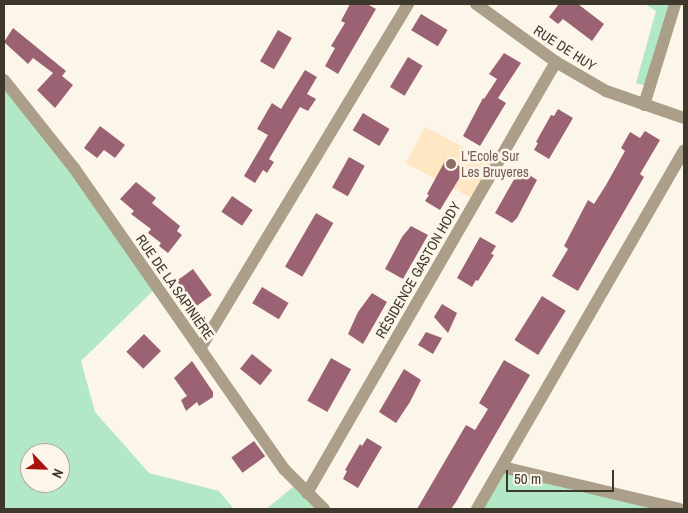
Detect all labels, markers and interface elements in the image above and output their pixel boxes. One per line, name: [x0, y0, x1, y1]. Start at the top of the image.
street label: RUE DE HUY: [531, 22, 599, 74]
place label: L'Ecole Sur Les Bruyeres: [461, 148, 529, 180]
marker: L'Ecole Sur Les Bruyeres: [445, 158, 457, 170]
street label: RÉSIDENCE GASTON HODY: [372, 199, 464, 341]
street label: RUE DE LA SAPINIÈRE: [132, 231, 218, 343]
north arrow: [20, 443, 70, 493]
scale bar: [508, 460, 616, 492]
text: N: [48, 466, 68, 481]
text: 50 m: [514, 468, 541, 489]

